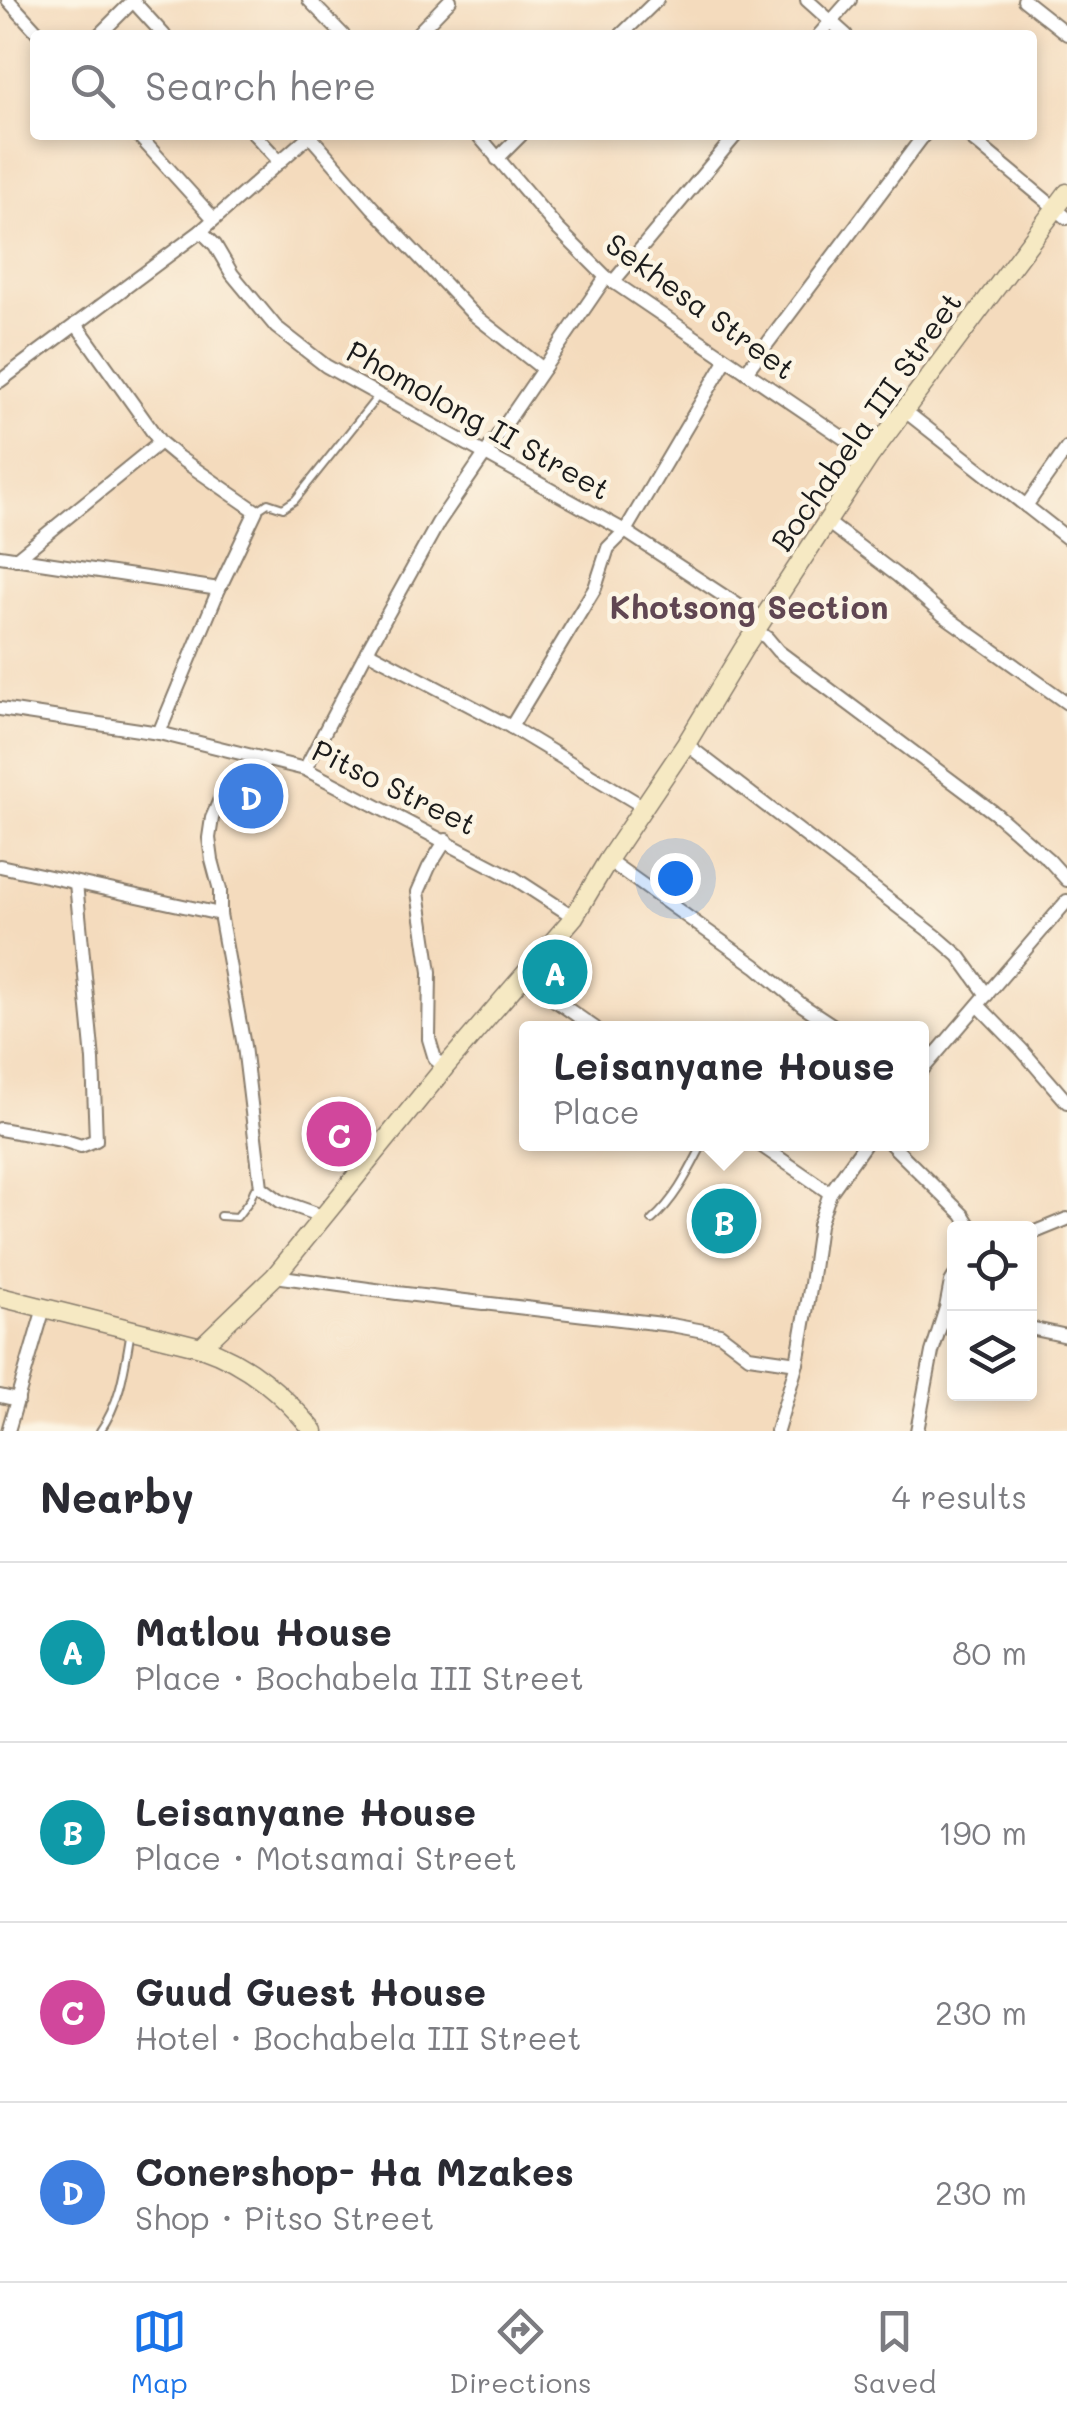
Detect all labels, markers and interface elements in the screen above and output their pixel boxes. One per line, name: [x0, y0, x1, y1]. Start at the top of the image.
search box: [30, 30, 1037, 140]
icon: search: [65, 58, 120, 113]
text: Search here: [145, 60, 376, 110]
street label: Sekhesa Street: [598, 223, 804, 388]
street label: Bochabela III Street: [761, 283, 970, 558]
street label: Phomolong II Street: [340, 330, 618, 508]
district label: Khotsong Section: [610, 585, 888, 627]
street label: Pitso Street: [306, 729, 484, 843]
pin: D: [218, 758, 284, 834]
your location: [650, 853, 701, 904]
pin: A: [522, 934, 588, 1010]
popup: [519, 1021, 929, 1151]
text: Leisanyane House: [553, 1040, 895, 1090]
text: Place: [553, 1090, 640, 1132]
pin: C: [306, 1096, 372, 1172]
pin: B: [692, 1184, 756, 1258]
map controls: [947, 1221, 1037, 1401]
button: locate: [947, 1221, 1037, 1311]
button: layers: [947, 1311, 1037, 1401]
text: Nearby: [40, 1469, 194, 1524]
text: 4 results: [891, 1475, 1027, 1517]
text: Matlou House: [135, 1606, 392, 1656]
text: A: [61, 1631, 84, 1673]
text: 80 m: [952, 1631, 1027, 1673]
text: Place · Bochabela III Street: [135, 1656, 584, 1698]
text: Leisanyane House: [135, 1786, 476, 1836]
text: B: [62, 1811, 83, 1853]
text: 190 m: [938, 1811, 1027, 1853]
text: Place · Motsamai Street: [135, 1836, 517, 1878]
text: Guud Guest House: [135, 1966, 486, 2016]
text: C: [61, 1991, 84, 2033]
text: 230 m: [935, 1991, 1027, 2033]
text: Hotel · Bochabela III Street: [135, 2016, 581, 2058]
text: Conershop- Ha Mzakes: [135, 2146, 574, 2196]
text: D: [61, 2171, 84, 2213]
text: 230 m: [935, 2171, 1027, 2213]
text: Shop · Pitso Street: [135, 2196, 434, 2238]
tab: Map: [131, 2304, 188, 2400]
tab: Directions: [449, 2304, 592, 2400]
tab: Saved: [853, 2304, 936, 2400]

